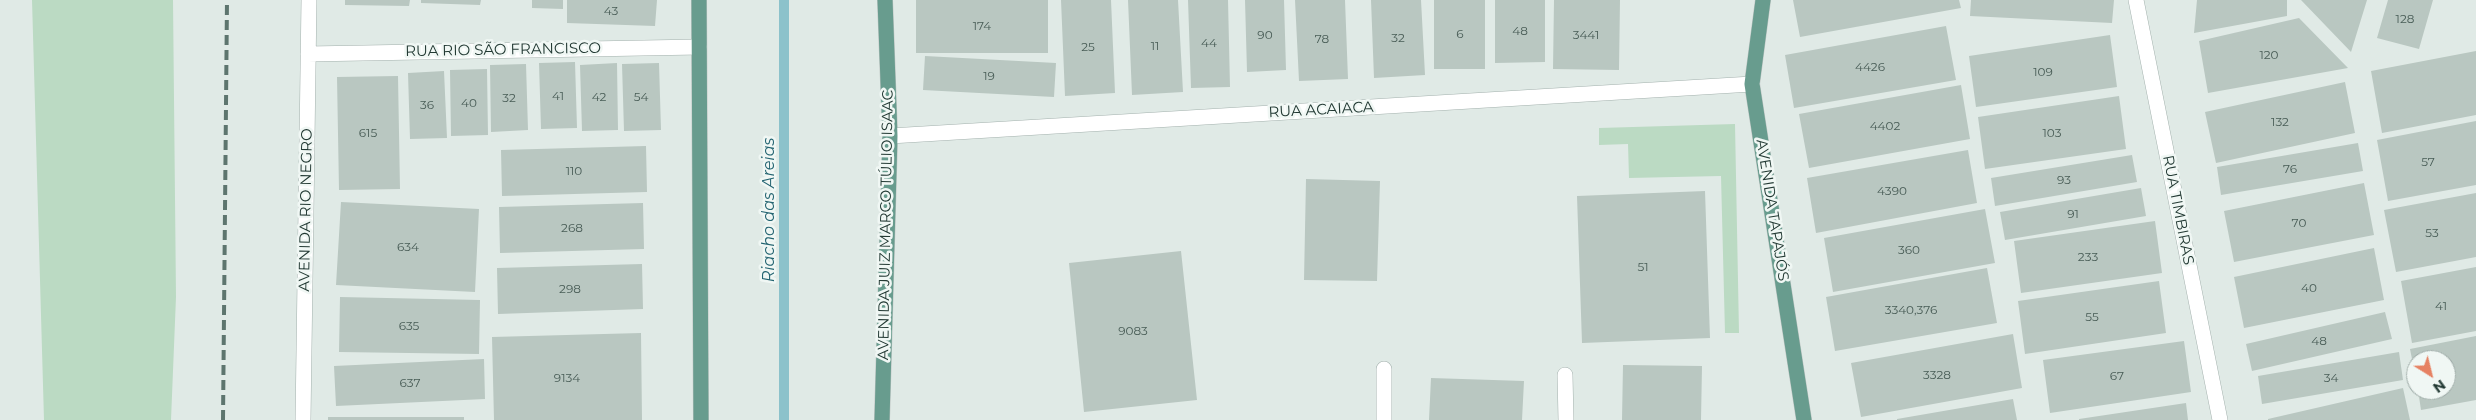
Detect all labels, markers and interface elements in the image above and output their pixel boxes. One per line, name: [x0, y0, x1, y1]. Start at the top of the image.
house number: 43: [604, 4, 618, 18]
house number: 128: [2396, 12, 2414, 26]
house number: 174: [973, 19, 991, 33]
house number: 48: [1512, 24, 1528, 38]
house number: 6: [1456, 27, 1464, 41]
house number: 90: [1257, 28, 1273, 42]
house number: 3441: [1573, 28, 1599, 42]
house number: 32: [1391, 31, 1405, 45]
house number: 78: [1315, 32, 1329, 46]
house number: 44: [1201, 36, 1217, 50]
street label: RUA RIO SÃO FRANCISCO: [405, 39, 601, 61]
house number: 11: [1151, 39, 1159, 53]
house number: 25: [1081, 40, 1095, 54]
house number: 120: [2259, 48, 2279, 62]
house number: 4426: [1855, 60, 1885, 74]
house number: 109: [2033, 65, 2053, 79]
house number: 19: [983, 69, 995, 83]
house number: 41: [552, 89, 564, 103]
house number: 42: [592, 90, 606, 104]
house number: 54: [634, 90, 648, 104]
street label: AVENIDA JUIZ MARCO TÚLIO ISAAC: [875, 90, 897, 360]
house number: 32: [502, 91, 516, 105]
house number: 40: [461, 96, 477, 110]
house number: 36: [420, 98, 434, 112]
street label: RUA ACAIACA: [1268, 98, 1374, 122]
house number: 132: [2271, 115, 2289, 129]
house number: 4402: [1870, 119, 1900, 133]
house number: 615: [359, 126, 377, 140]
house number: 103: [2043, 126, 2061, 140]
street label: AVENIDA RIO NEGRO: [296, 128, 316, 292]
water label: Riacho das Areias: [759, 138, 779, 282]
street label: AVENIDA TAPAJÓS: [1752, 138, 1792, 282]
street label: RUA TIMBIRAS: [2159, 154, 2197, 266]
house number: 57: [2421, 155, 2435, 169]
house number: 76: [2283, 162, 2297, 176]
house number: 110: [566, 164, 582, 178]
house number: 93: [2057, 173, 2071, 187]
house number: 4390: [1877, 184, 1907, 198]
house number: 91: [2067, 207, 2079, 221]
house number: 70: [2292, 216, 2306, 230]
house number: 268: [561, 221, 583, 235]
house number: 53: [2425, 226, 2439, 240]
house number: 634: [397, 240, 419, 254]
house number: 360: [1898, 243, 1920, 257]
house number: 233: [2078, 250, 2098, 264]
house number: 51: [1637, 260, 1649, 274]
house number: 40: [2301, 281, 2317, 295]
house number: 298: [559, 282, 581, 296]
house number: 41: [2435, 299, 2447, 313]
house number: 3340,376: [1885, 303, 1937, 317]
house number: 55: [2085, 310, 2099, 324]
house number: 635: [399, 319, 419, 333]
house number: 9083: [1118, 324, 1148, 338]
house number: 48: [2311, 334, 2327, 348]
north arrow: [2406, 350, 2456, 400]
house number: 3328: [1923, 368, 1951, 382]
house number: 67: [2110, 369, 2124, 383]
house number: 9134: [554, 371, 580, 385]
house number: 34: [2324, 371, 2338, 385]
house number: 637: [400, 376, 420, 390]
text: N: [2429, 376, 2449, 397]

